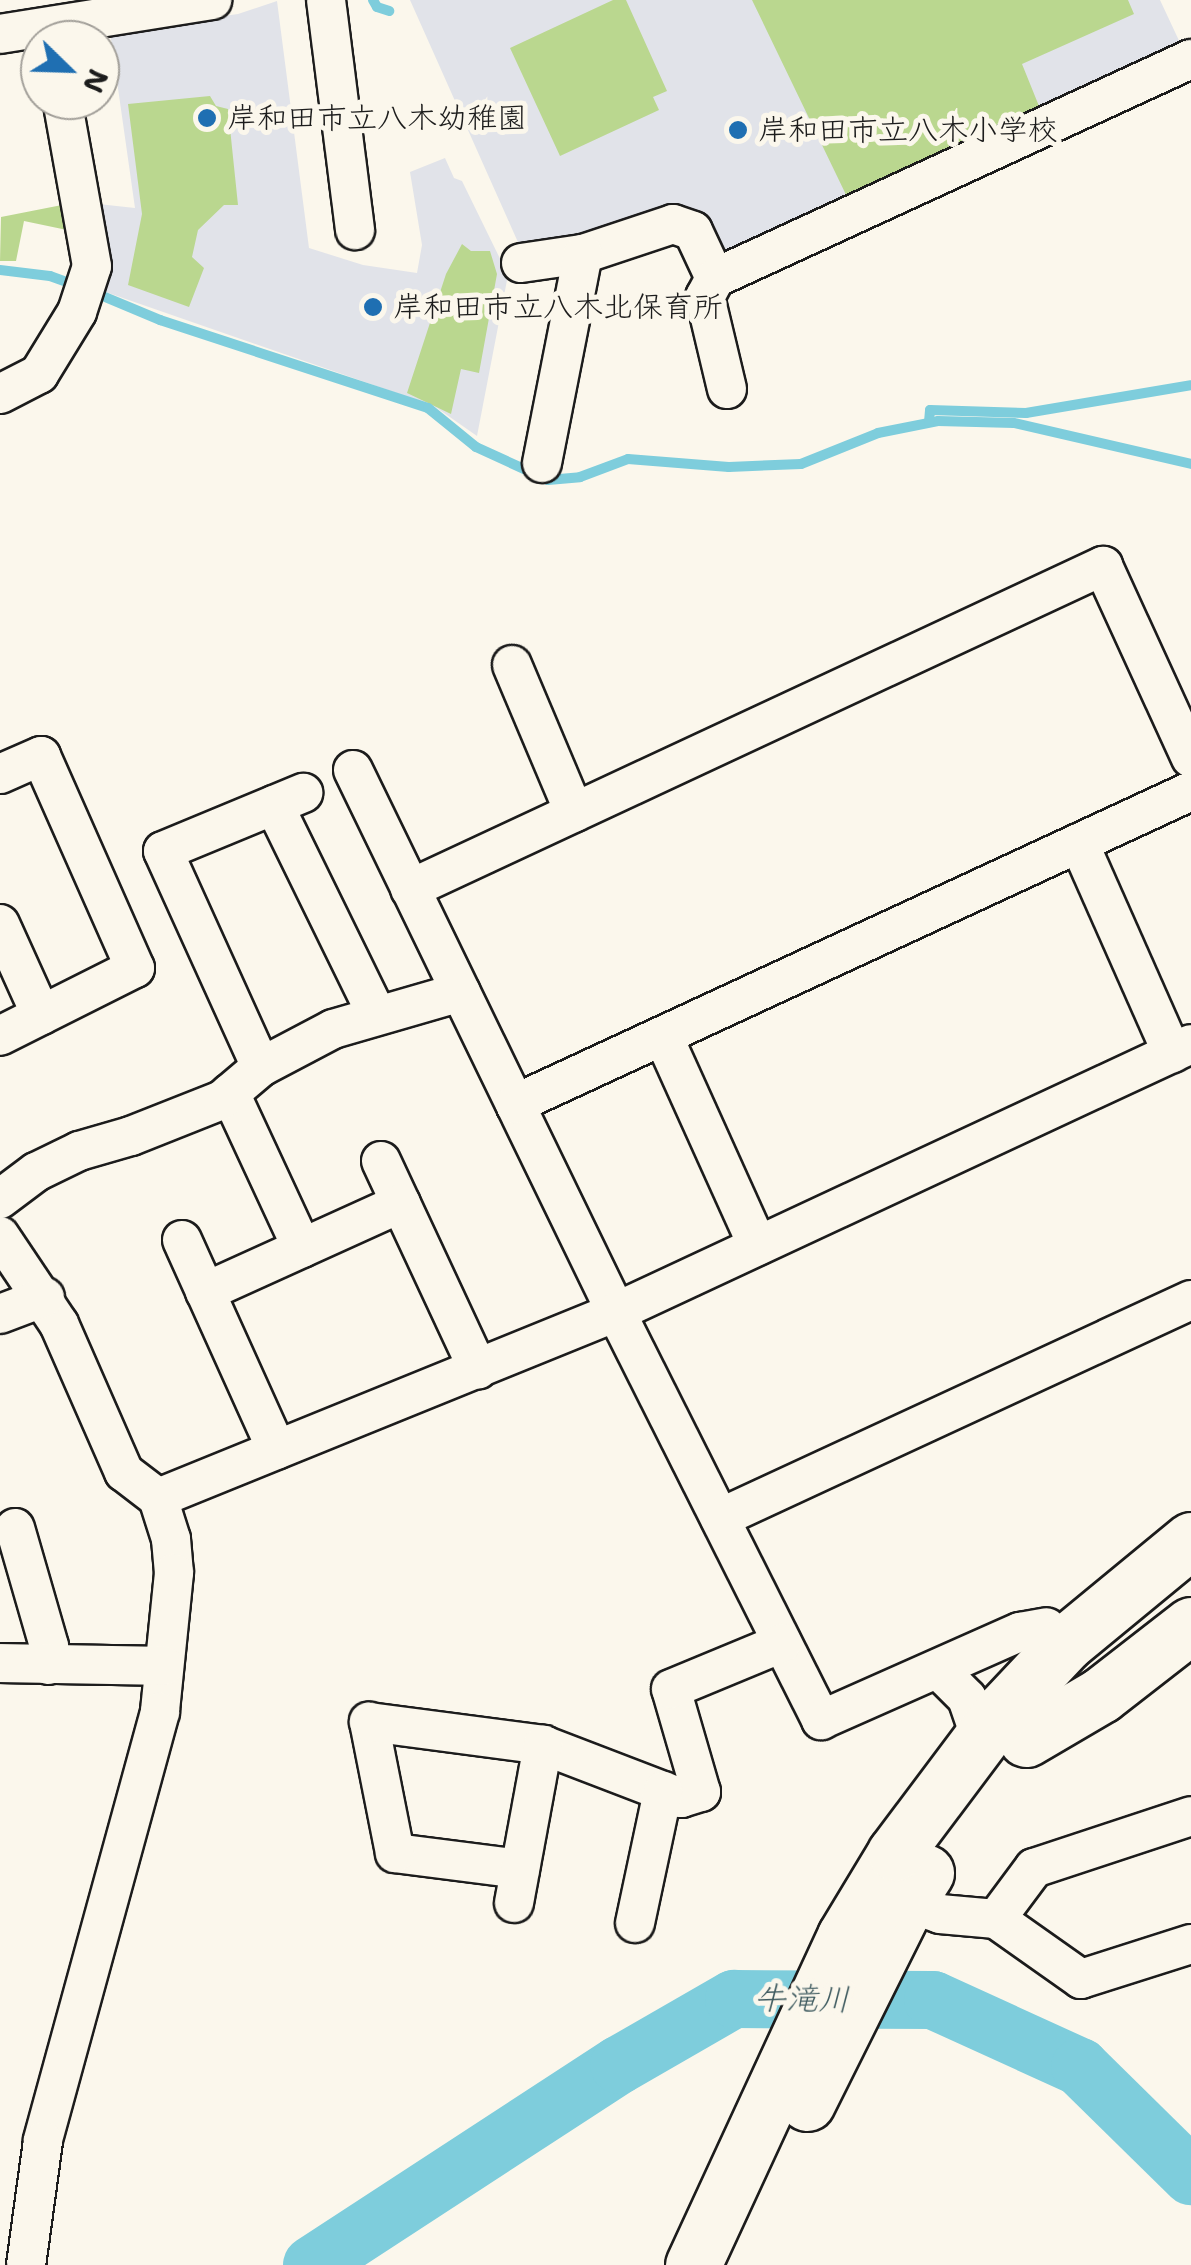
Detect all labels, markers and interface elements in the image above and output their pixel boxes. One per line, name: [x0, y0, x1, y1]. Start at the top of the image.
north arrow: [20, 20, 120, 120]
text: N: [74, 63, 118, 99]
place label: 岸和田市立八木幼稚園: [227, 100, 527, 136]
marker: 岸和田市立八木幼稚園: [196, 107, 218, 129]
place label: 岸和田市立八木小学校: [758, 112, 1058, 148]
marker: 岸和田市立八木小学校: [727, 119, 749, 141]
place label: 岸和田市立八木北保育所: [393, 289, 723, 325]
marker: 岸和田市立八木北保育所: [362, 296, 384, 318]
water label: 牛滝川: [754, 1979, 850, 2019]

